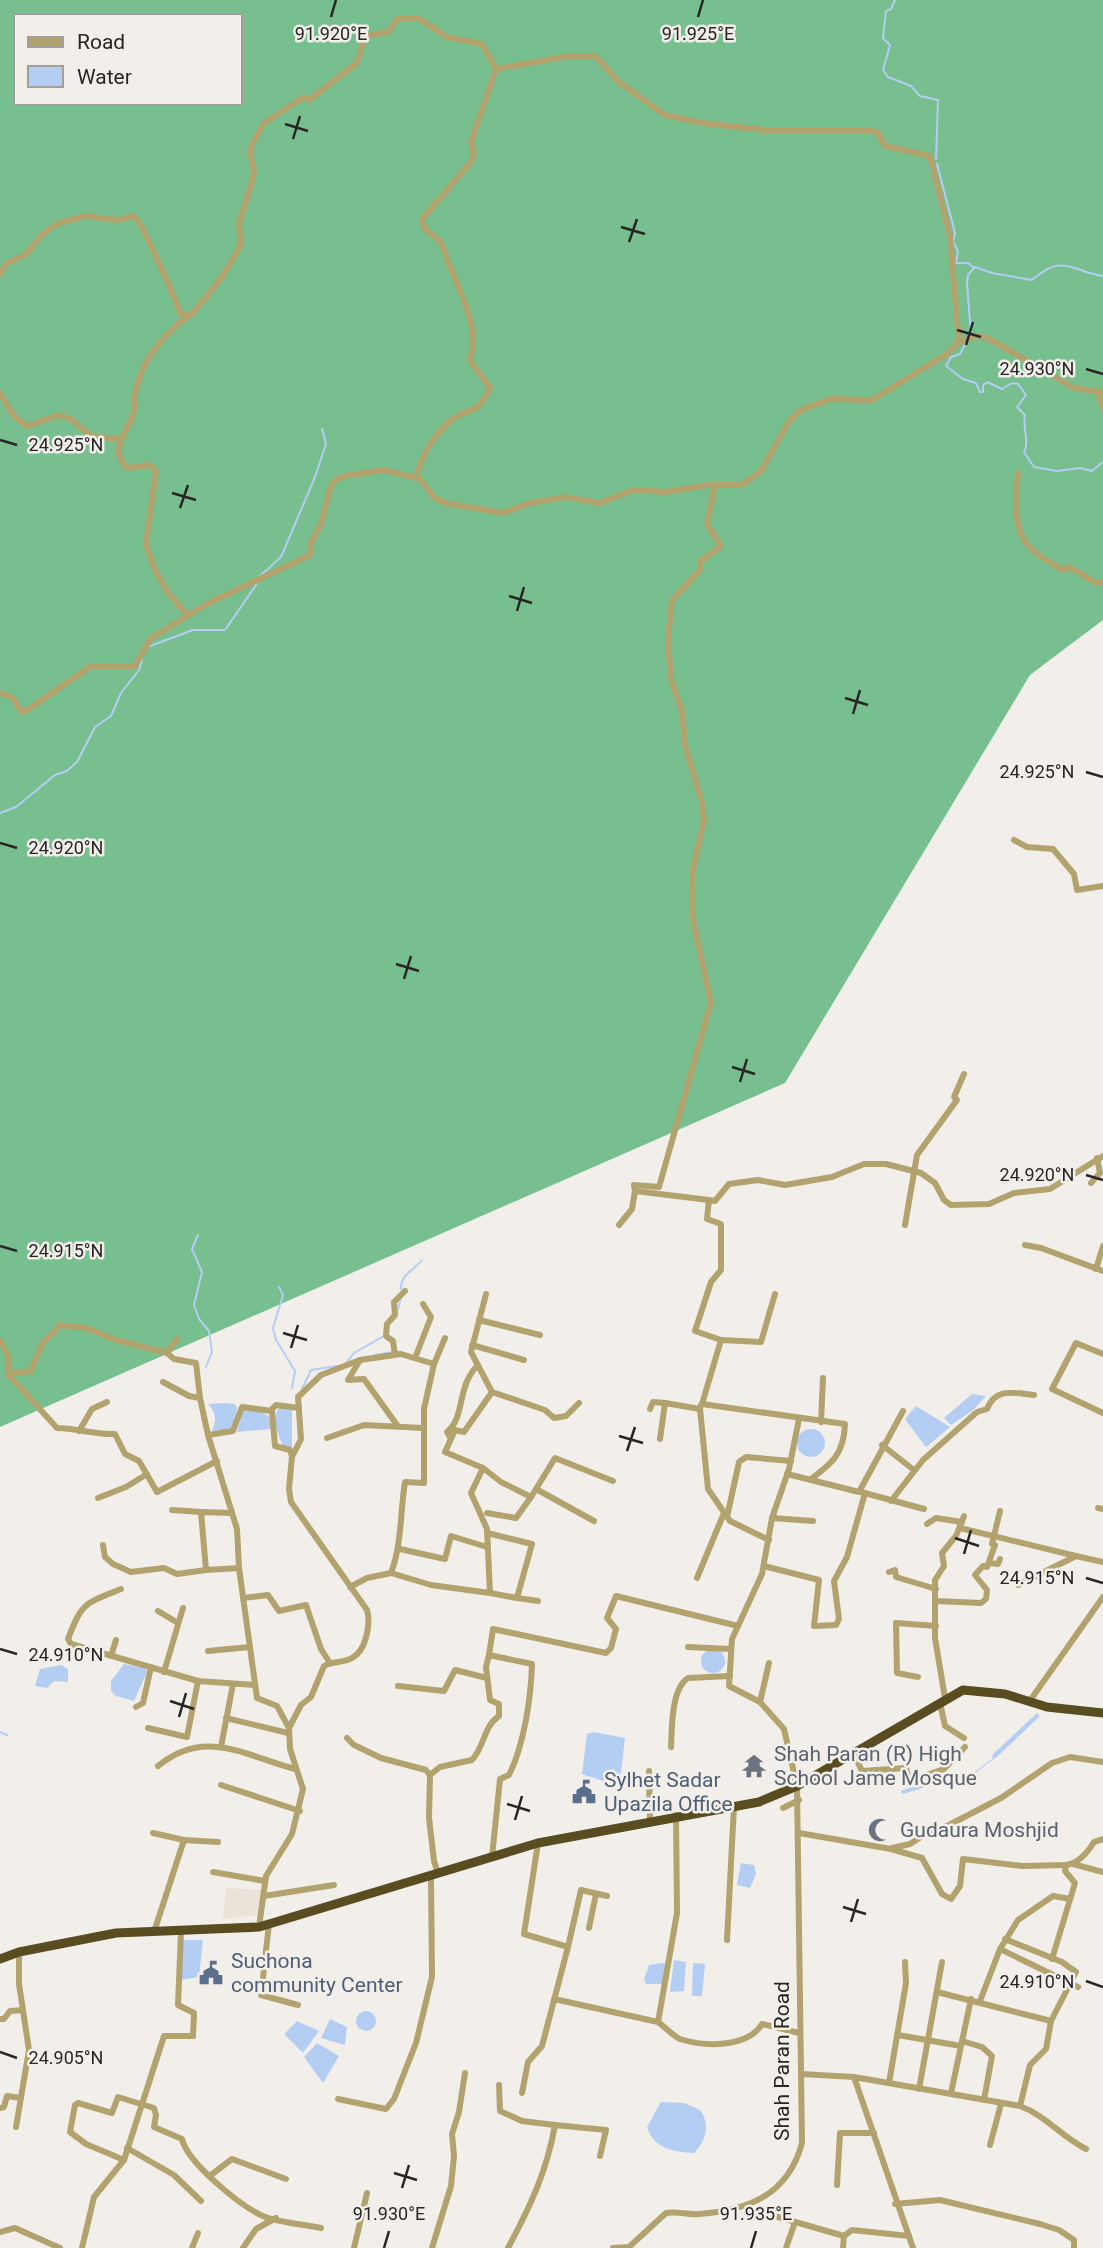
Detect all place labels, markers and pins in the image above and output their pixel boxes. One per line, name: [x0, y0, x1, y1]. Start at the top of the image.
place label: Shah Paran (R) High School Jame Mosque: [774, 1742, 977, 1790]
temple icon: Shah Paran (R) High School Jame Mosque: [740, 1752, 768, 1780]
place label: Sylhet Sadar Upazila Office: [604, 1768, 733, 1816]
public building icon: Sylhet Sadar Upazila Office: [570, 1778, 598, 1806]
mosque icon: Gudaura Moshjid: [866, 1816, 894, 1844]
place label: Gudaura Moshjid: [900, 1818, 1059, 1842]
place label: Suchona community Center: [231, 1949, 403, 1997]
public building icon: Suchona community Center: [197, 1959, 225, 1987]

